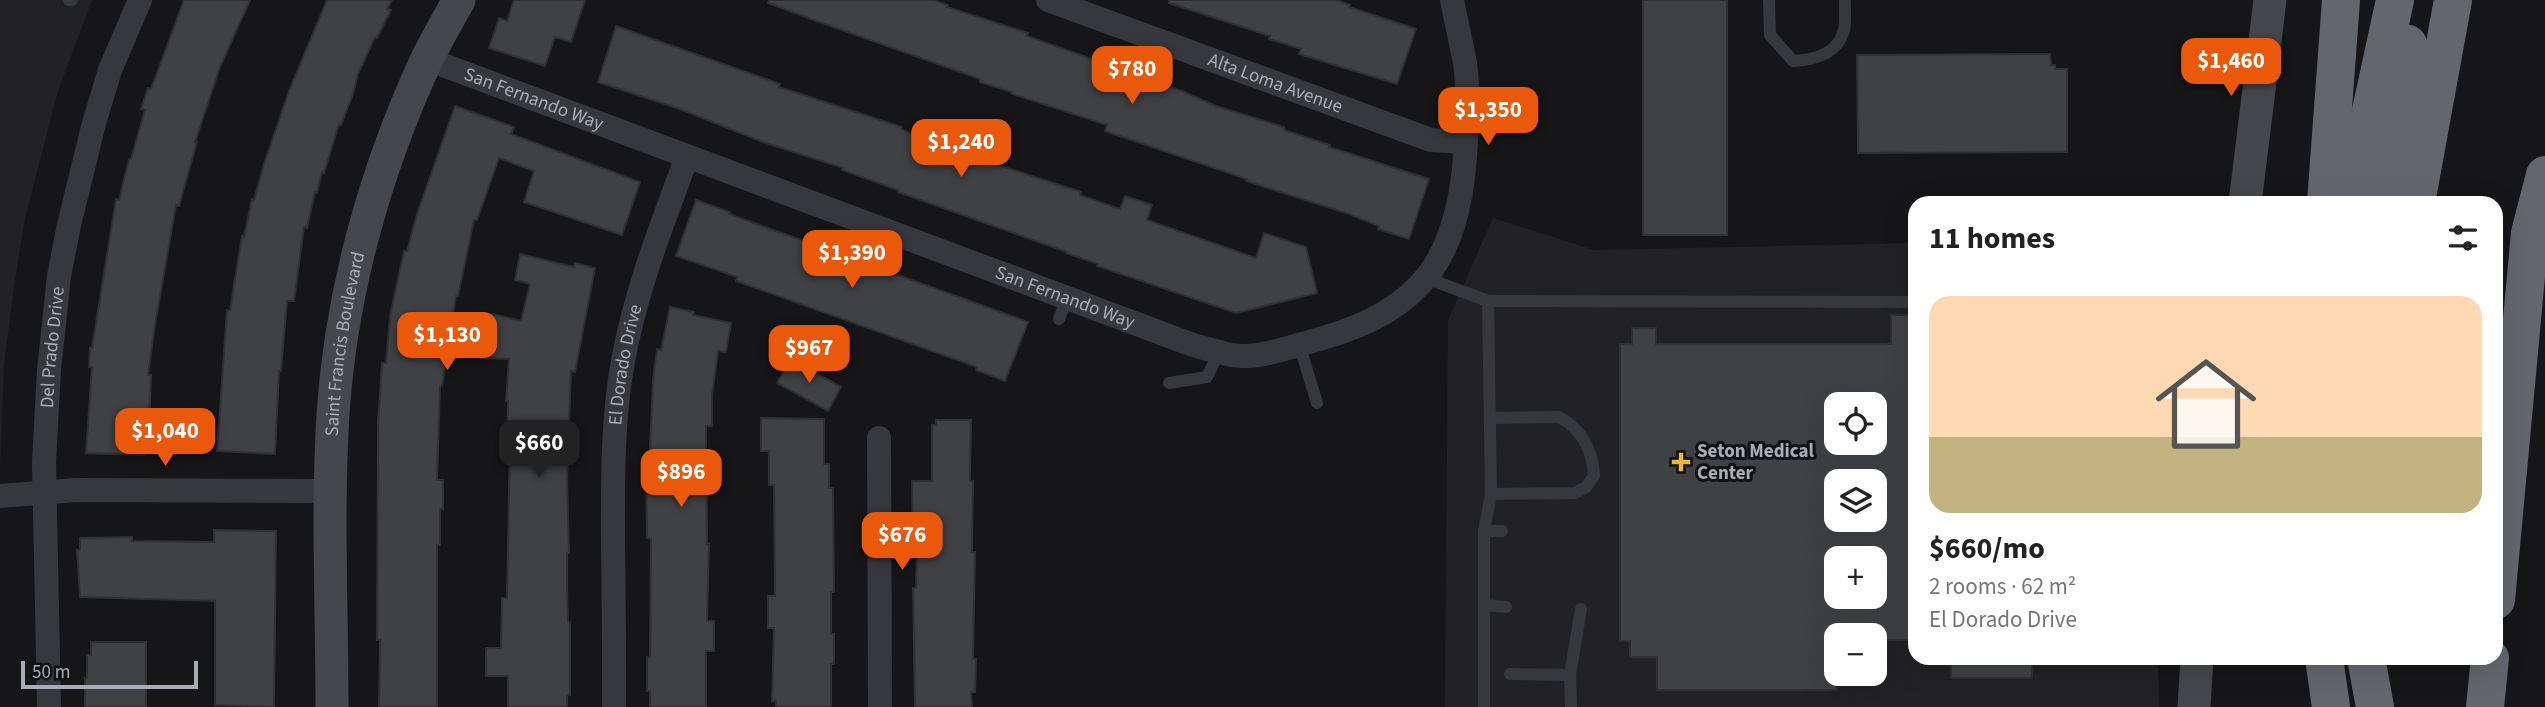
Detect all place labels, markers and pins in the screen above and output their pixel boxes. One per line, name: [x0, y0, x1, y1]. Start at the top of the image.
pin: $1,460: [2174, 38, 2288, 98]
pin: $780: [1091, 46, 1173, 106]
pin: $1,350: [1431, 88, 1545, 147]
pin: $1,240: [904, 120, 1018, 179]
pin: $1,390: [795, 230, 909, 290]
pin: $1,130: [390, 312, 504, 372]
pin: $967: [768, 326, 850, 385]
pin: $1,040: [108, 408, 222, 468]
pin: $660: [498, 420, 580, 480]
place label: Seton Medical Center: [1697, 438, 1815, 487]
pin: $896: [640, 449, 722, 509]
marker: Seton Medical Center: [1671, 452, 1691, 472]
pin: $676: [861, 512, 943, 572]

